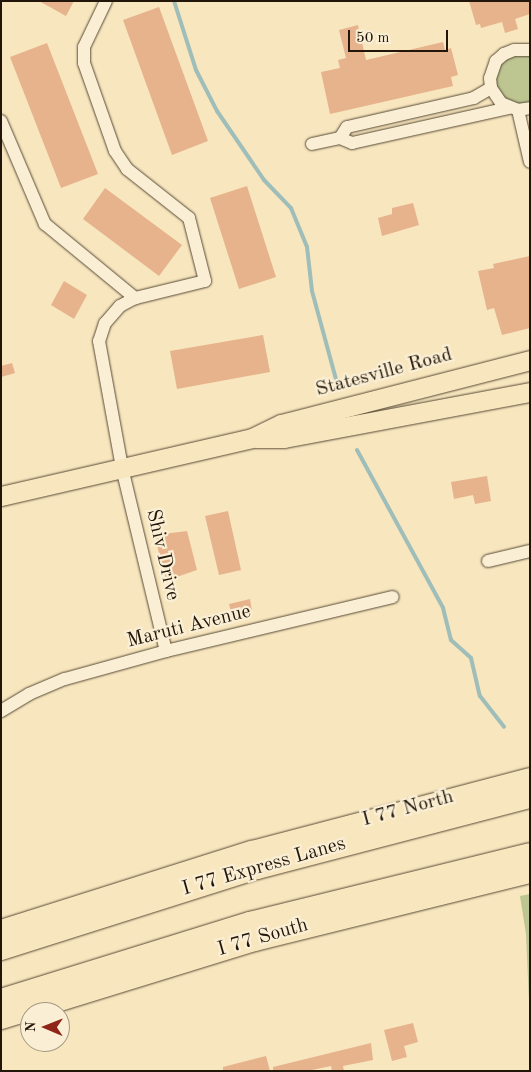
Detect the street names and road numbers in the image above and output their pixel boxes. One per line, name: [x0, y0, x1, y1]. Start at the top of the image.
street label: Statesville Road: [313, 343, 455, 403]
street label: Shiv Drive: [140, 507, 184, 603]
street label: Maruti Avenue: [124, 600, 254, 654]
street label: I 77 North: [360, 785, 456, 833]
street label: I 77 Express Lanes: [179, 832, 349, 902]
street label: I 77 South: [215, 914, 311, 962]

